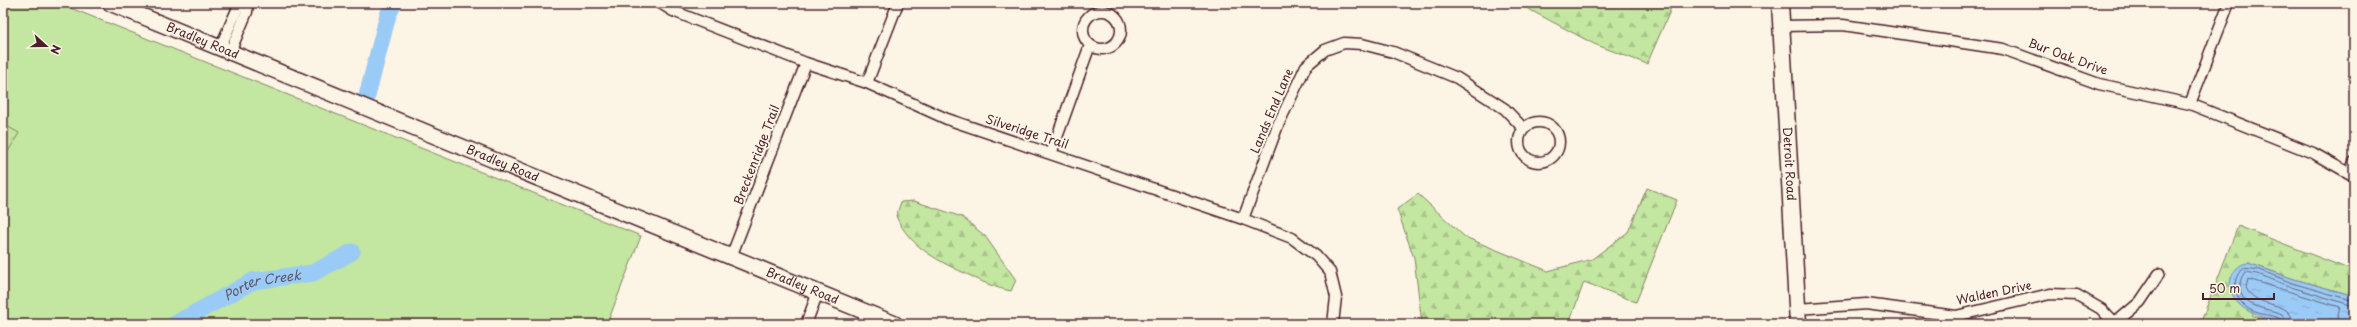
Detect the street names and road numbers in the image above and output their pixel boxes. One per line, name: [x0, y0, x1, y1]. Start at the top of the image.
street label: Bradley Road: [164, 17, 242, 63]
street label: Bur Oak Drive: [2026, 33, 2111, 79]
street label: Lands End Lane: [1245, 65, 1297, 156]
street label: Breckenridge Trail: [729, 102, 783, 207]
street label: Silveridge Trail: [984, 109, 1071, 153]
street label: Detroit Road: [1779, 126, 1801, 201]
street label: Bradley Road: [464, 140, 542, 186]
street label: Bradley Road: [764, 262, 842, 308]
street label: Walden Drive: [1955, 275, 2033, 309]

